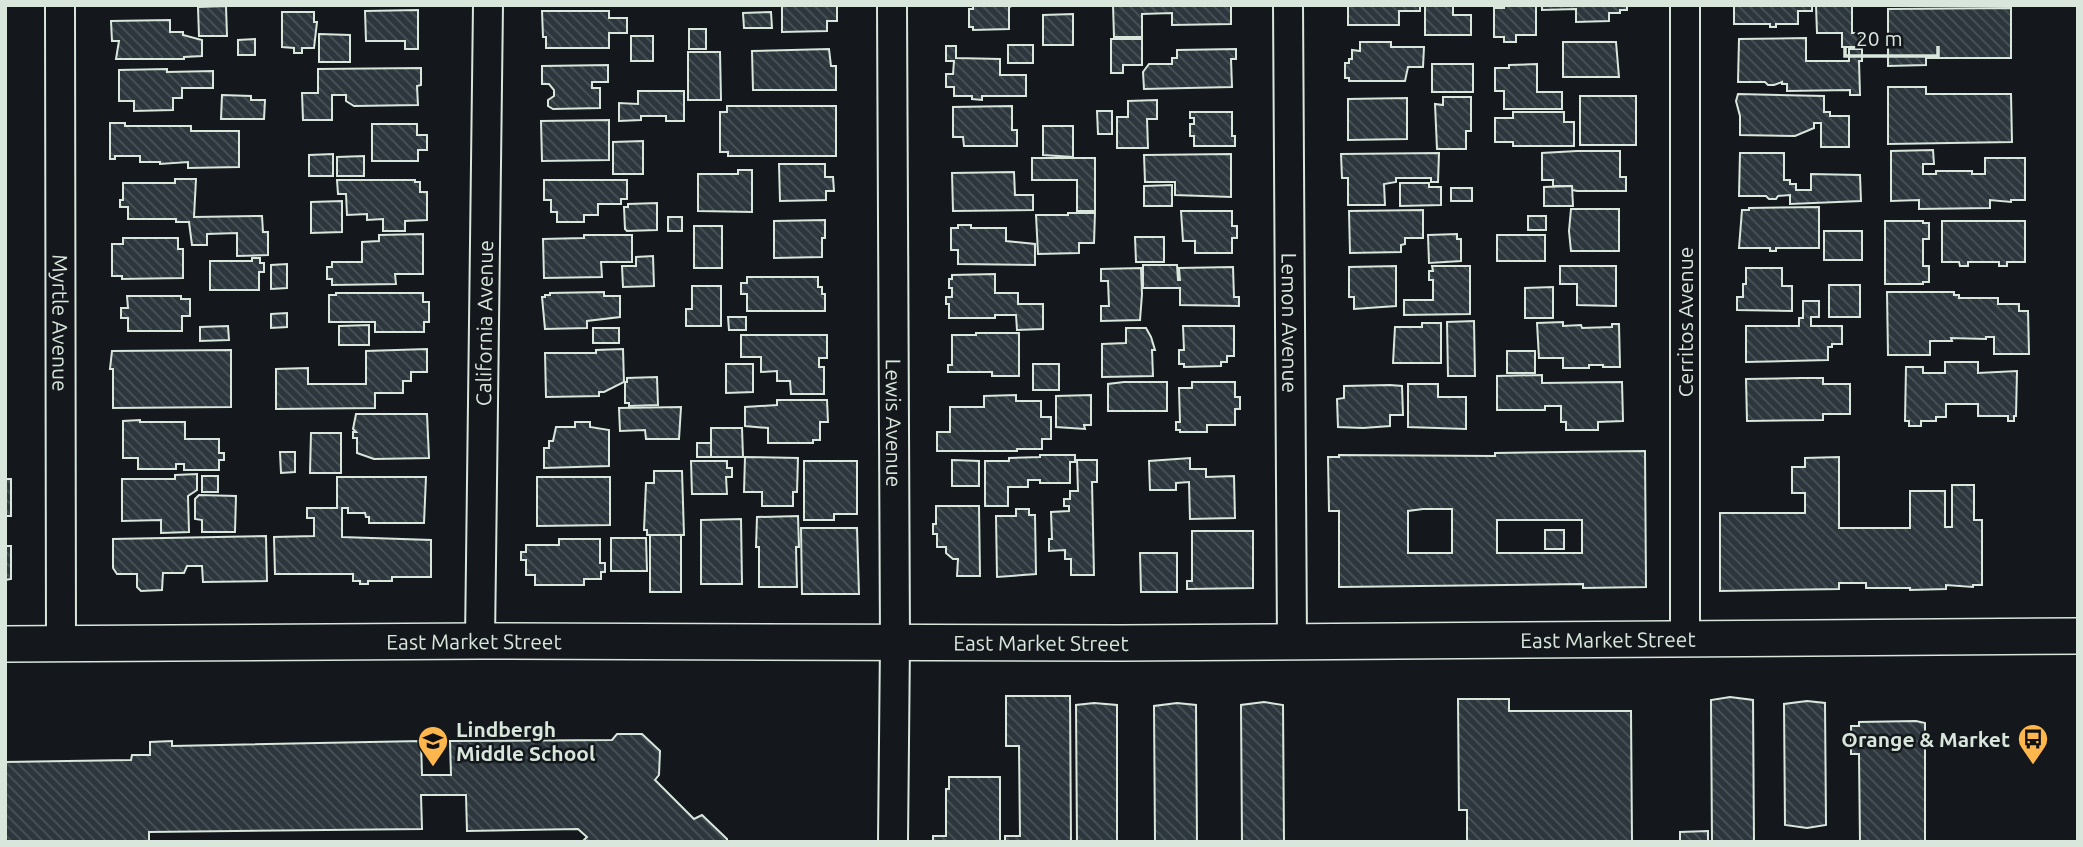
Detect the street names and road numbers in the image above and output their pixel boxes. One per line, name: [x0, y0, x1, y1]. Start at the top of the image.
street label: California Avenue: [471, 240, 497, 406]
street label: Cerritos Avenue: [1673, 247, 1697, 397]
street label: Lemon Avenue: [1278, 253, 1302, 393]
street label: Myrtle Avenue: [48, 254, 73, 392]
street label: Lewis Avenue: [882, 359, 906, 487]
street label: East Market Street: [1520, 627, 1696, 652]
street label: East Market Street: [386, 629, 562, 654]
street label: East Market Street: [953, 630, 1129, 655]

